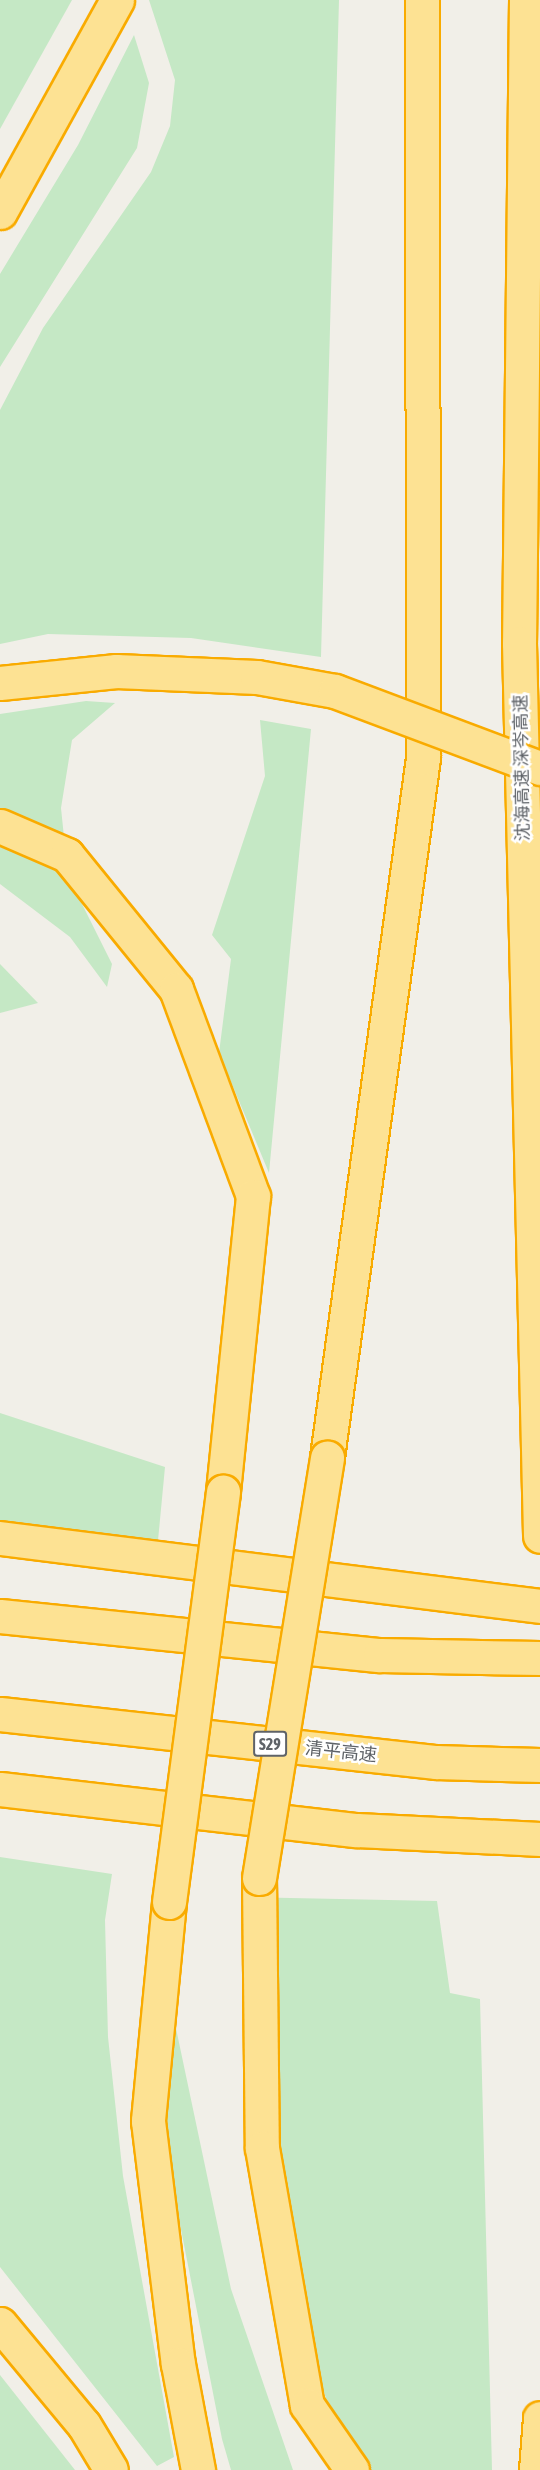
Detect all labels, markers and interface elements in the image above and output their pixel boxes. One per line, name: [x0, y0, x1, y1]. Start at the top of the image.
street label: 沈海高速 深岑高速: [510, 695, 534, 841]
road number: S29: [252, 1731, 288, 1757]
street label: 清平高速: [304, 1737, 378, 1767]

